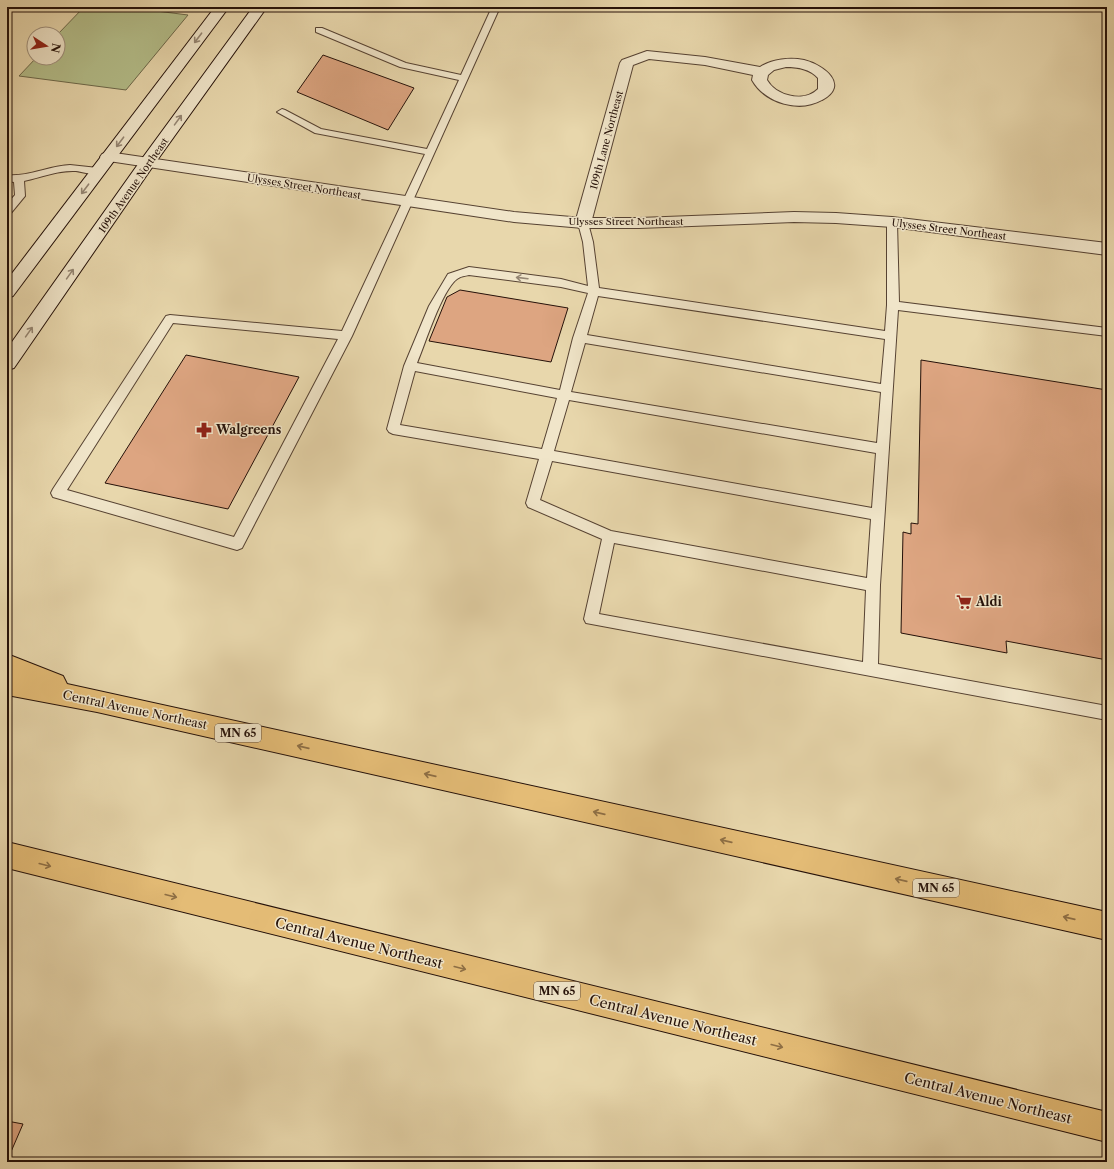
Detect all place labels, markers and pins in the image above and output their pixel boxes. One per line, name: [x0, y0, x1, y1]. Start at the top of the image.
pharmacy icon: Walgreens: [195, 421, 213, 439]
place label: Walgreens: [215, 422, 282, 437]
supermarket icon: Aldi: [955, 593, 973, 611]
place label: Aldi: [975, 594, 1003, 609]

